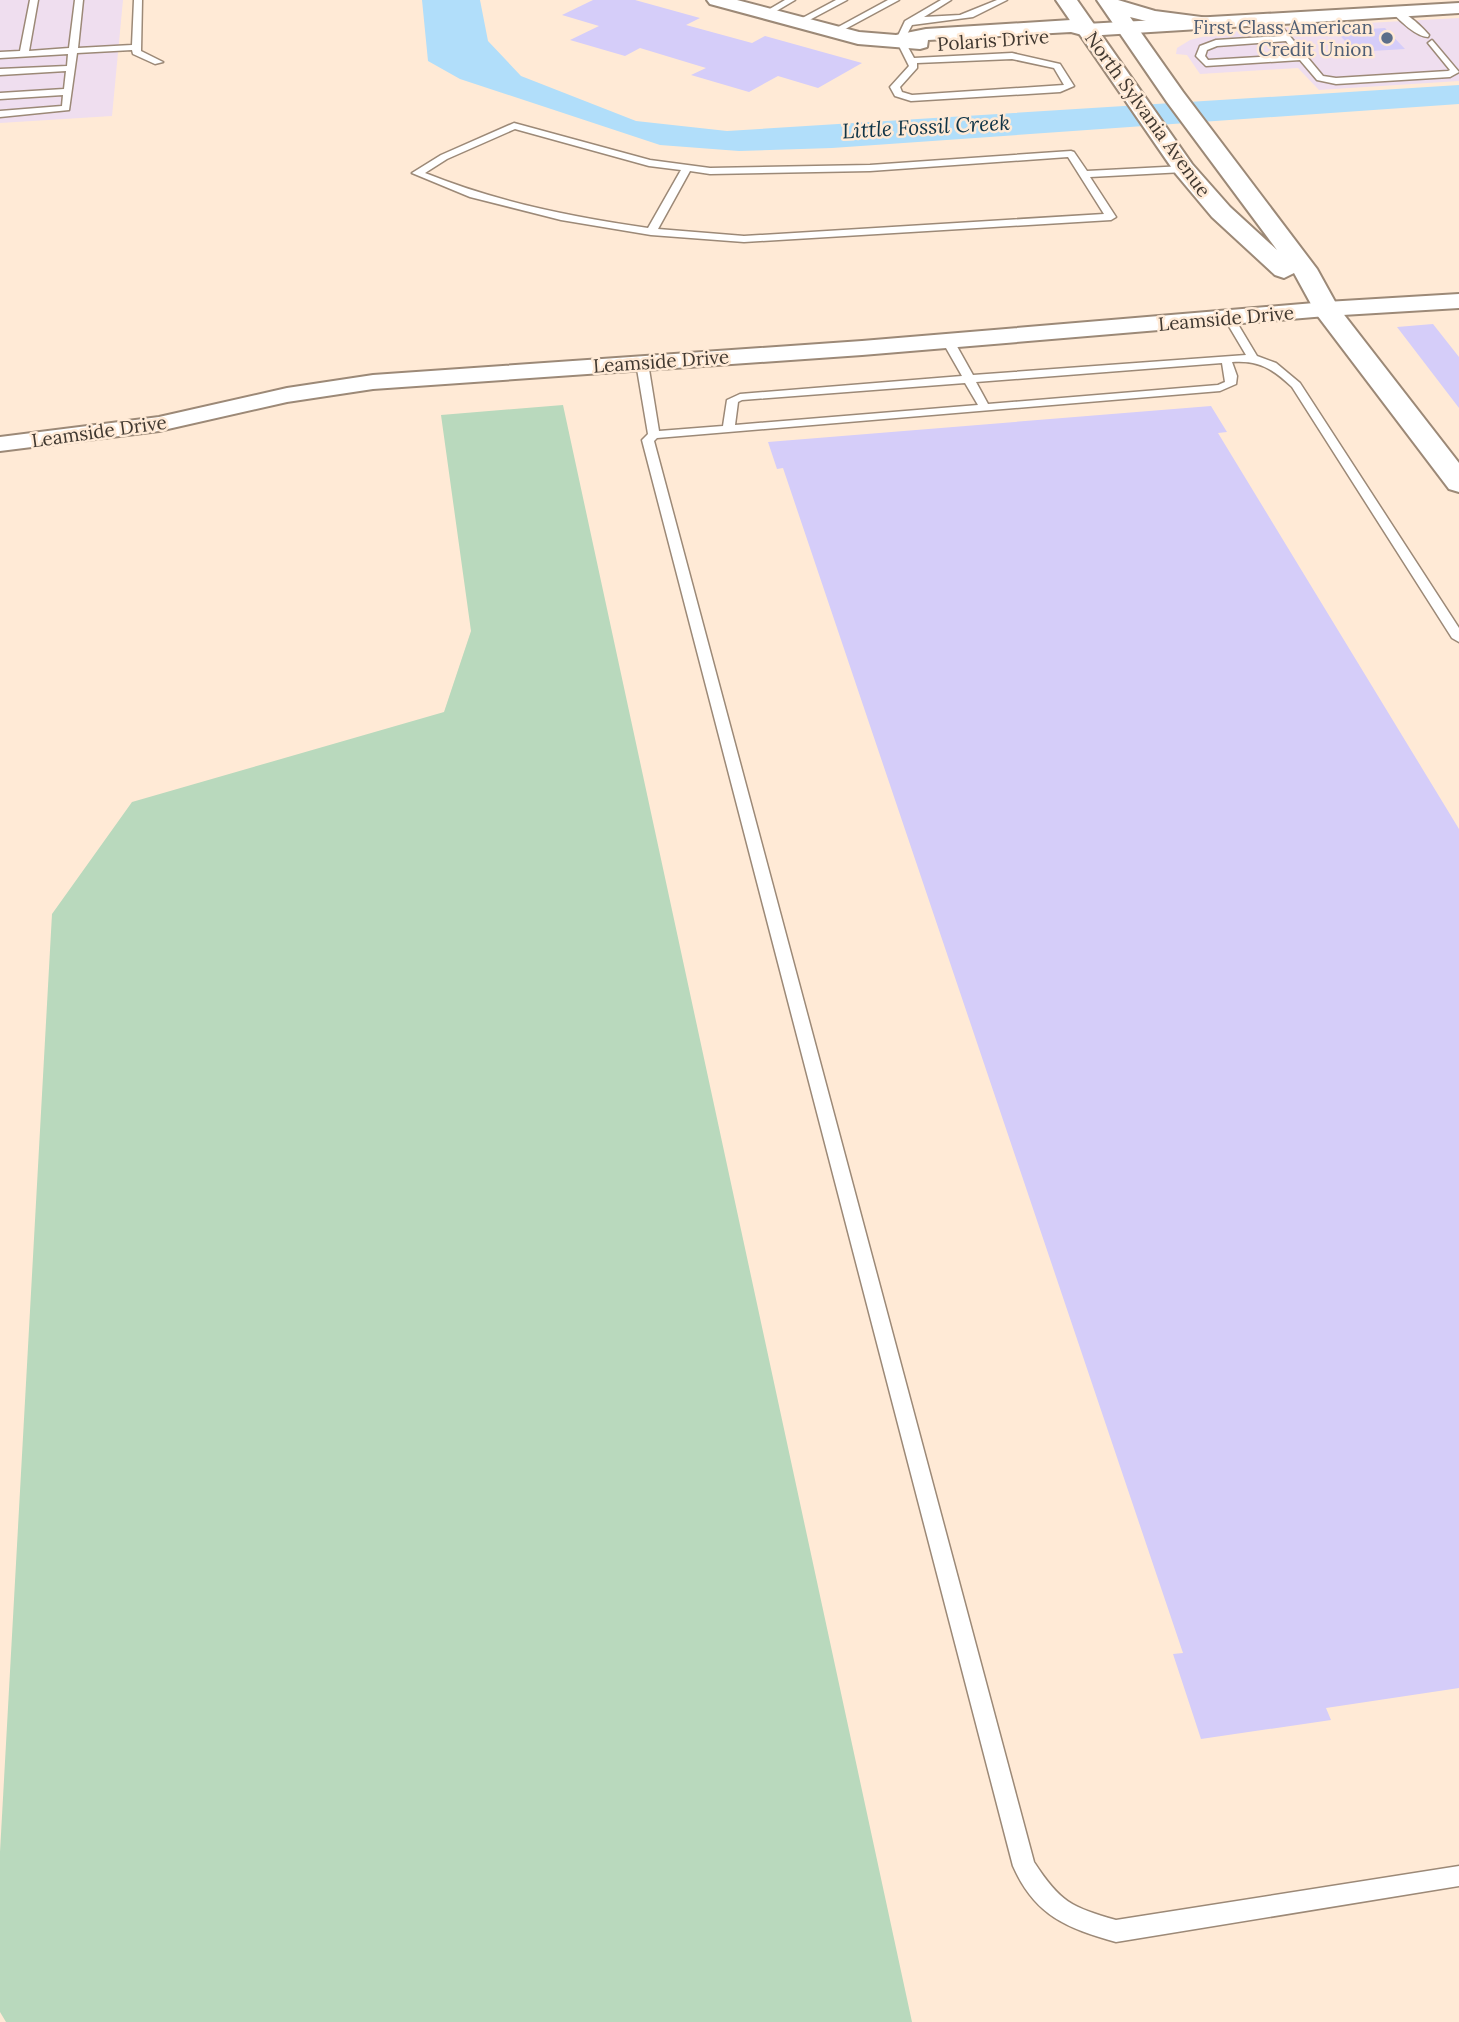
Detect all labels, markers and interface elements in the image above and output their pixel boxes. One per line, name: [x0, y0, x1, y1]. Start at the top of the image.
place label: First Class American Credit Union: [1193, 15, 1373, 61]
street label: Polaris Drive: [936, 24, 1050, 56]
street label: North Sylvania Avenue: [1080, 27, 1216, 201]
marker: First Class American Credit Union: [1379, 30, 1395, 46]
water label: Little Fossil Creek: [841, 109, 1011, 144]
street label: Leamside Drive: [1157, 300, 1295, 336]
street label: Leamside Drive: [592, 344, 730, 378]
street label: Leamside Drive: [30, 410, 168, 452]

